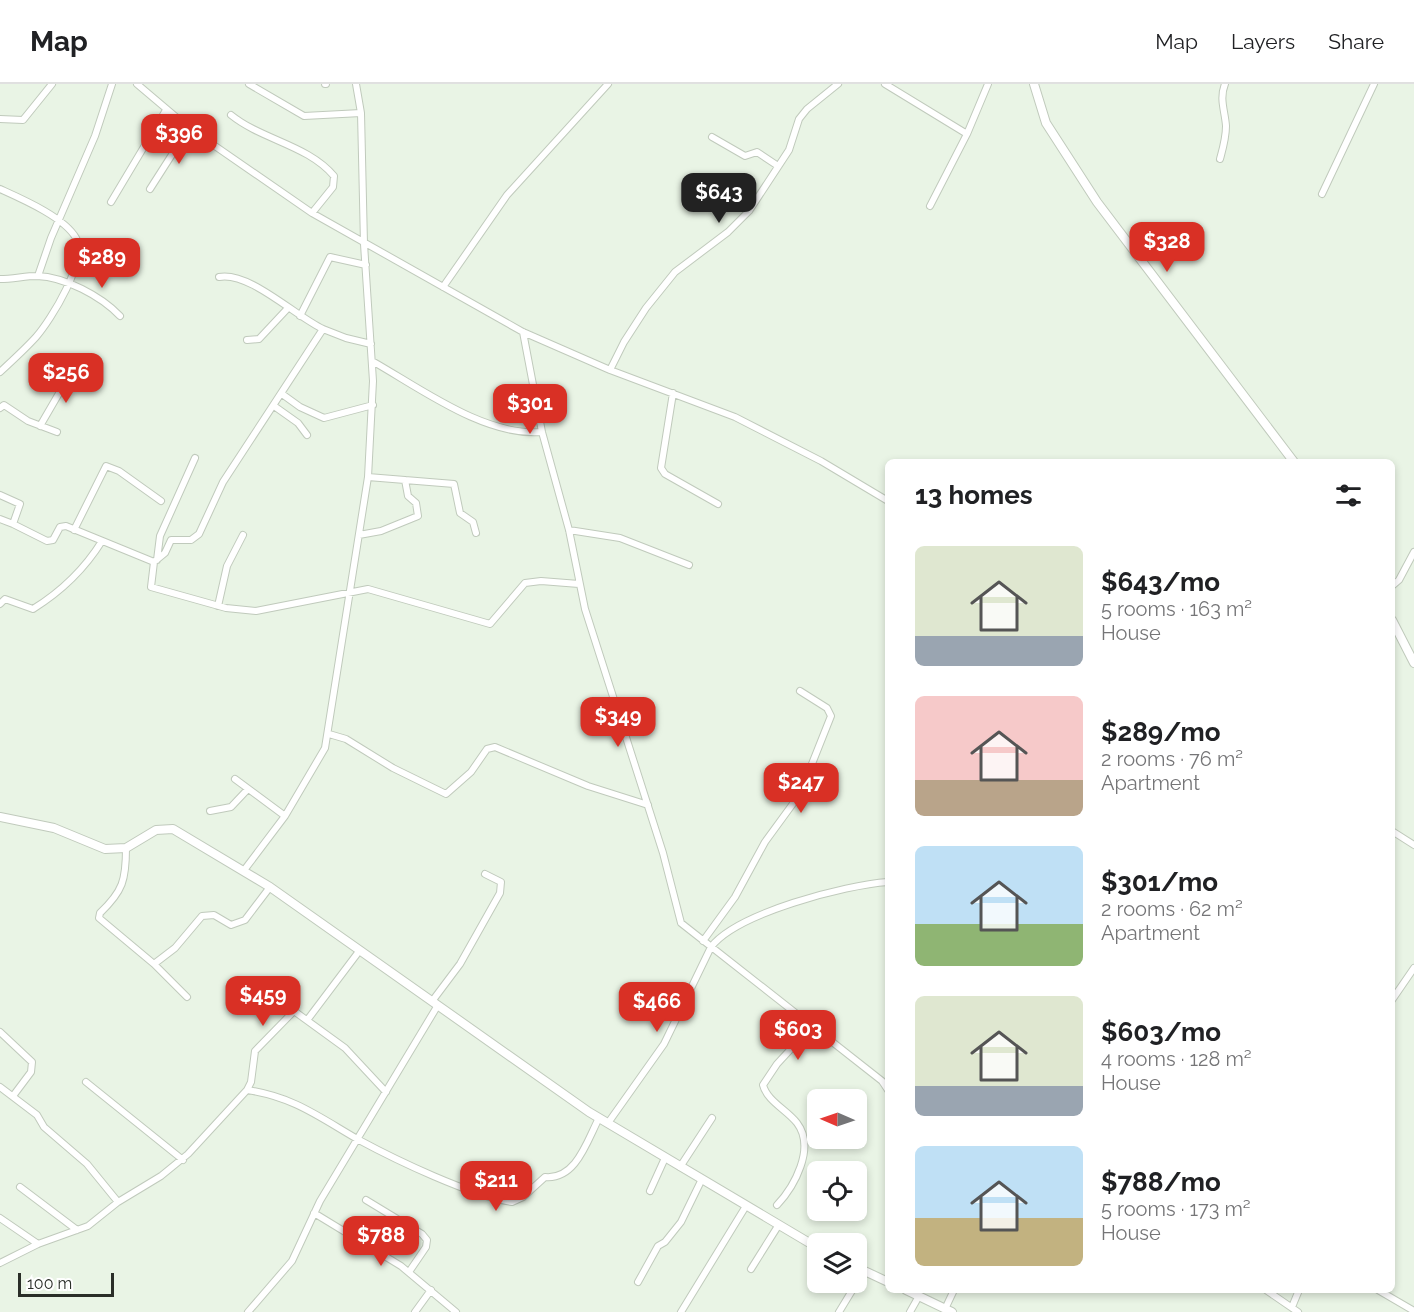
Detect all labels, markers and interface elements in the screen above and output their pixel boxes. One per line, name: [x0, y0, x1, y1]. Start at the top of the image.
text: Map: [30, 25, 88, 58]
text: Map: [1155, 29, 1198, 54]
text: Layers: [1231, 29, 1295, 54]
text: Share: [1328, 29, 1384, 54]
pin: $396: [143, 114, 215, 165]
text: $396: [155, 121, 203, 145]
pin: $643: [683, 173, 755, 224]
text: $643: [695, 180, 743, 204]
pin: $328: [1131, 222, 1203, 273]
text: $328: [1143, 229, 1191, 253]
pin: $289: [66, 238, 138, 289]
text: $289: [78, 245, 126, 269]
pin: $256: [30, 353, 102, 404]
text: $256: [42, 360, 90, 384]
pin: $301: [494, 384, 566, 435]
text: $301: [507, 391, 553, 415]
icon: filters: [1332, 479, 1365, 512]
text: 13 homes: [915, 480, 1033, 510]
text: $643/mo: [1101, 567, 1220, 597]
icon: home: [963, 570, 1035, 642]
text: 5 rooms · 163 m²: [1101, 597, 1252, 621]
text: House: [1101, 621, 1161, 645]
pin: $349: [582, 697, 654, 748]
text: $349: [595, 704, 641, 728]
text: $289/mo: [1101, 717, 1220, 747]
icon: home: [963, 720, 1035, 792]
text: 2 rooms · 76 m²: [1101, 747, 1243, 771]
pin: $247: [765, 763, 837, 814]
text: $247: [778, 770, 824, 794]
text: Apartment: [1101, 771, 1200, 795]
text: $301/mo: [1101, 867, 1218, 897]
icon: home: [963, 870, 1035, 942]
text: 2 rooms · 62 m²: [1101, 897, 1243, 921]
text: Apartment: [1101, 921, 1200, 945]
pin: $459: [227, 976, 299, 1027]
pin: $466: [621, 982, 693, 1033]
text: $459: [240, 983, 286, 1007]
text: $466: [633, 989, 681, 1013]
pin: $603: [762, 1010, 834, 1061]
text: $603: [774, 1017, 822, 1041]
text: $603/mo: [1101, 1017, 1221, 1047]
icon: home: [963, 1020, 1035, 1092]
text: 4 rooms · 128 m²: [1101, 1047, 1252, 1071]
text: House: [1101, 1071, 1161, 1095]
north arrow: [807, 1089, 867, 1149]
map controls: [807, 1089, 867, 1293]
pin: $211: [460, 1161, 532, 1212]
button: locate: [807, 1161, 867, 1221]
text: $788/mo: [1101, 1167, 1221, 1197]
text: $211: [474, 1168, 518, 1192]
icon: home: [963, 1170, 1035, 1242]
text: 5 rooms · 173 m²: [1101, 1197, 1251, 1221]
pin: $788: [345, 1216, 417, 1267]
text: House: [1101, 1221, 1161, 1245]
text: $788: [357, 1223, 405, 1247]
button: layers: [807, 1233, 867, 1293]
scale bar: [18, 1270, 114, 1298]
text: 100 m: [27, 1274, 72, 1293]

